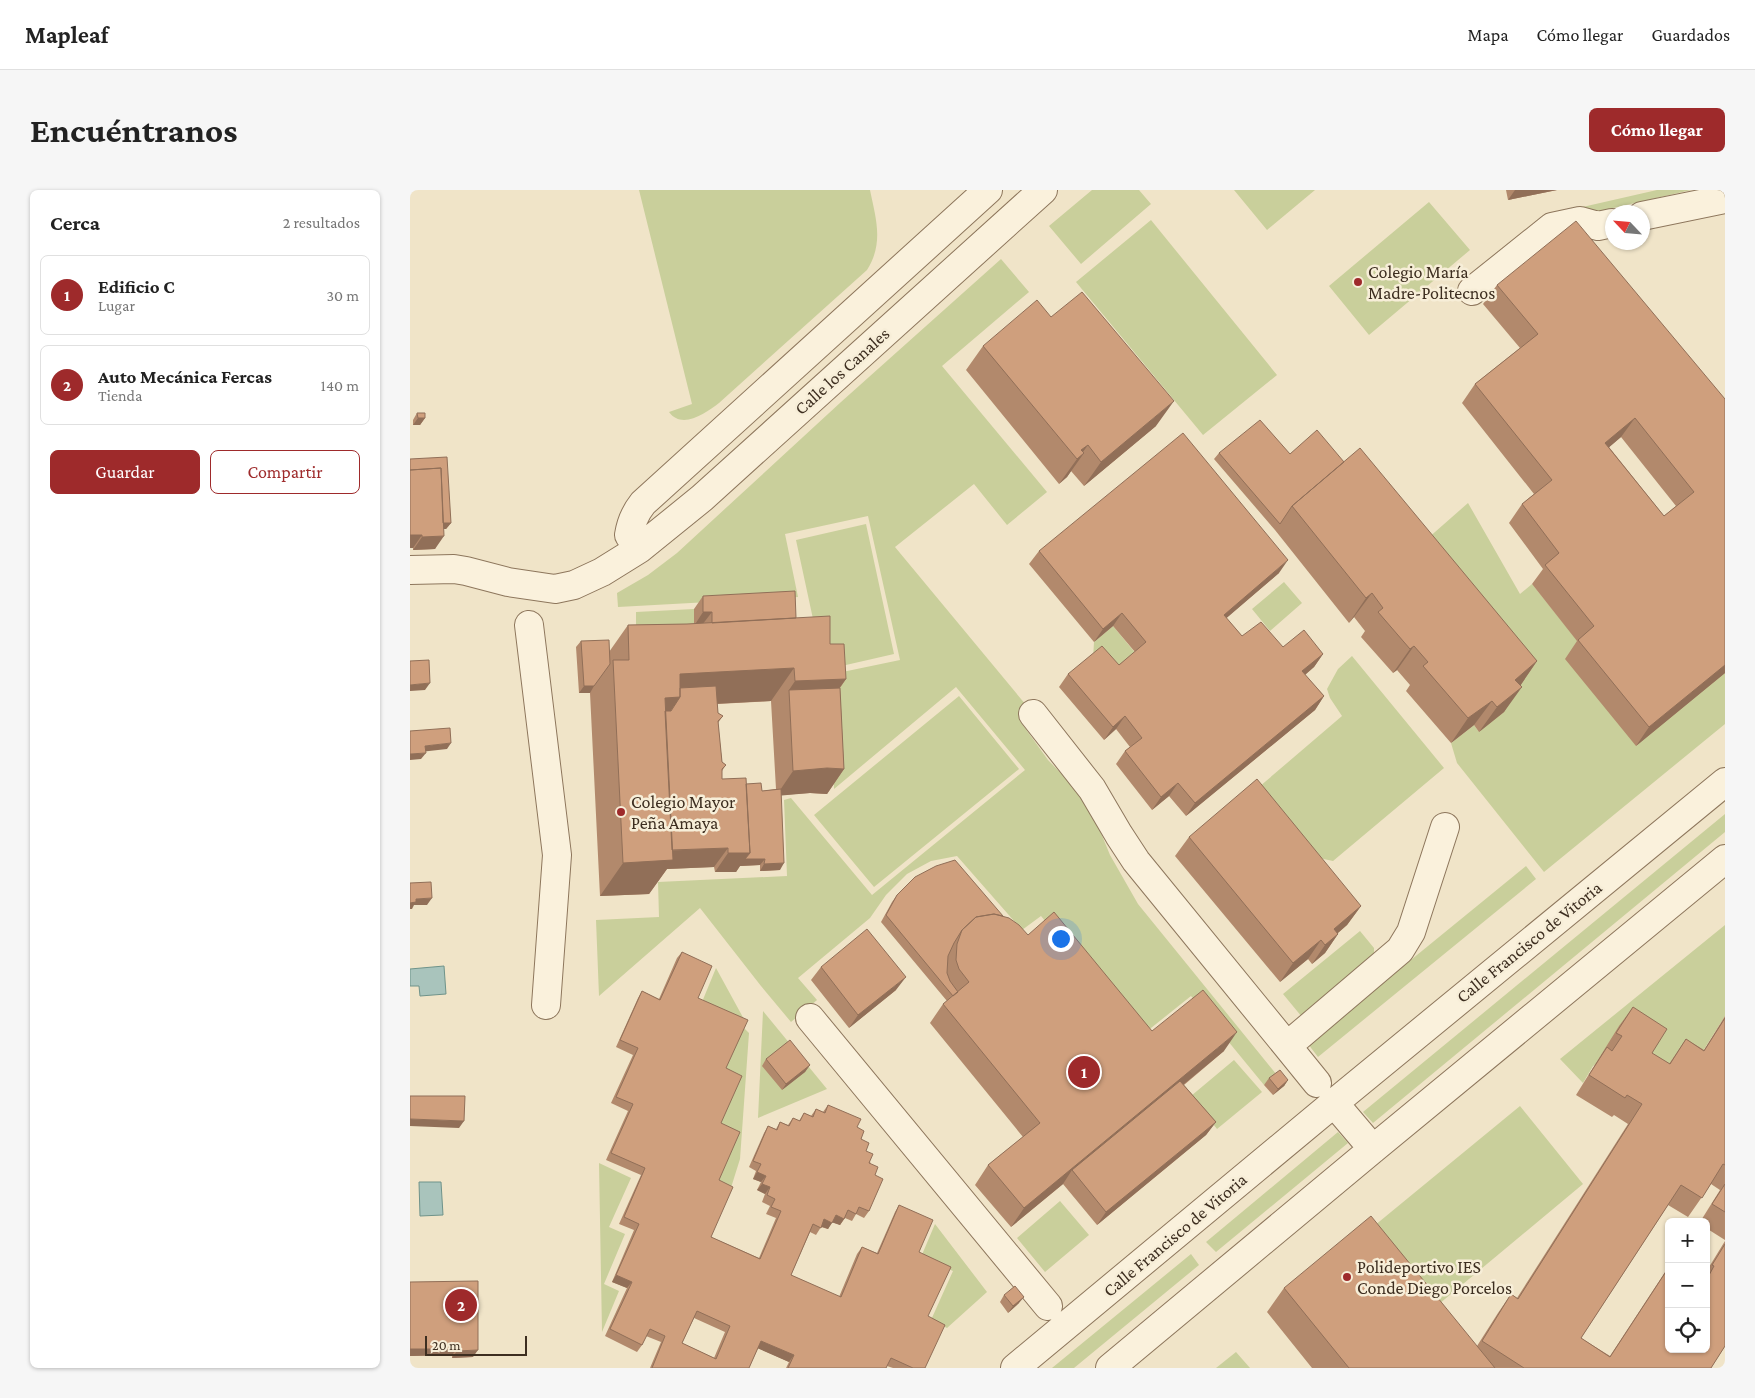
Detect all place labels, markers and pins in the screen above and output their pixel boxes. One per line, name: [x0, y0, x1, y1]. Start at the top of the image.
place label: Colegio María Madre-Politecnos: [1368, 262, 1495, 303]
marker: Colegio María Madre-Politecnos: [1352, 276, 1364, 288]
place label: Colegio Mayor Peña Amaya: [631, 792, 736, 833]
marker: Colegio Mayor Peña Amaya: [615, 806, 627, 818]
pin: 1: [1068, 1053, 1100, 1091]
place label: Polideportivo IES Conde Diego Porcelos: [1357, 1257, 1512, 1298]
marker: Polideportivo IES Conde Diego Porcelos: [1341, 1271, 1353, 1283]
pin: 2: [445, 1286, 477, 1324]

